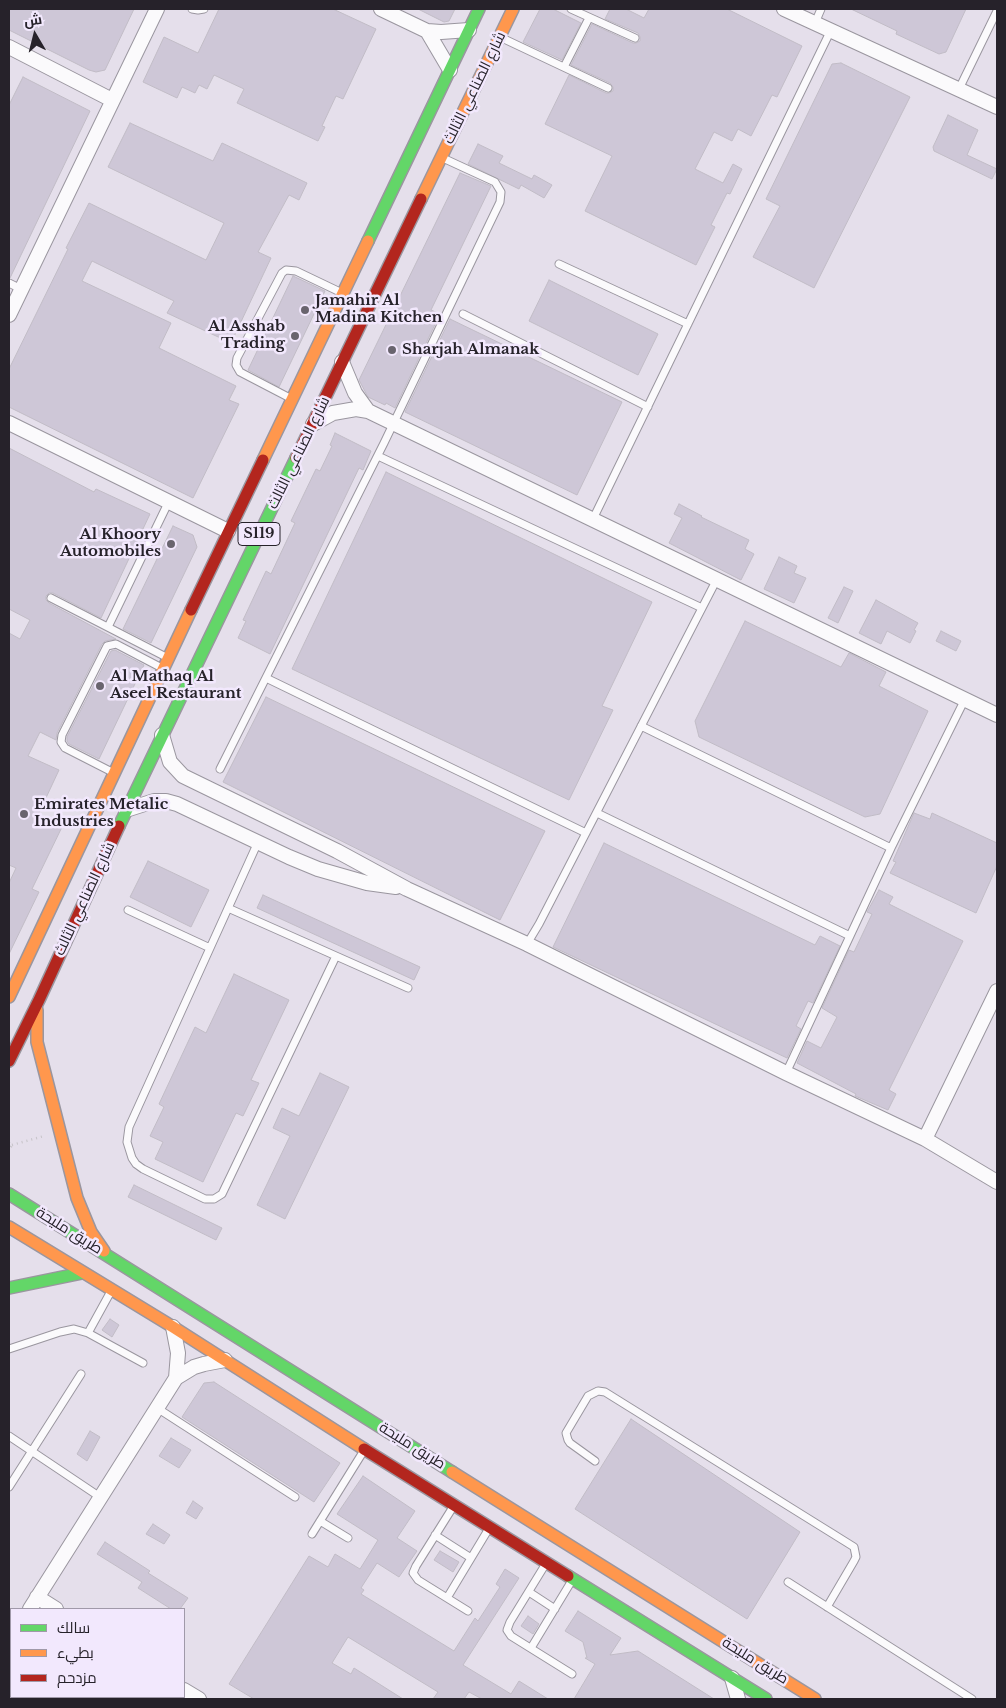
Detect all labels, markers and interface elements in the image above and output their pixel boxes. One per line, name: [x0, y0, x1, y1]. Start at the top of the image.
north arrow: [10, 10, 60, 60]
text: ش: [23, 10, 43, 30]
street label: شارع الصناعي الثالث: [440, 29, 510, 147]
place label: Jamahir Al Madina Kitchen: [315, 292, 442, 327]
marker: Jamahir Al Madina Kitchen: [299, 304, 311, 316]
place label: Al Asshab Trading: [208, 318, 285, 353]
marker: Al Asshab Trading: [289, 330, 301, 342]
place label: Sharjah Almanak: [402, 341, 539, 359]
marker: Sharjah Almanak: [386, 344, 398, 356]
street label: شارع الصناعي الثالث: [264, 394, 334, 512]
road number: S119: [238, 522, 280, 546]
place label: Al Khoory Automobiles: [60, 526, 161, 561]
marker: Al Khoory Automobiles: [165, 538, 177, 550]
place label: Al Mathaq Al Aseel Restaurant: [110, 668, 242, 703]
marker: Al Mathaq Al Aseel Restaurant: [94, 680, 106, 692]
place label: Emirates Metalic Industries: [34, 796, 168, 831]
marker: Emirates Metalic Industries: [18, 808, 30, 820]
street label: شارع الصناعي الثالث: [51, 839, 119, 959]
street label: طريق مليحة: [32, 1204, 106, 1258]
street label: طريق مليحة: [375, 1419, 449, 1473]
legend: [10, 1608, 185, 1698]
text: سالك: [57, 1618, 90, 1637]
street label: طريق مليحة: [718, 1634, 792, 1688]
text: بطيء: [57, 1643, 94, 1662]
text: مزدحم: [57, 1668, 97, 1687]

